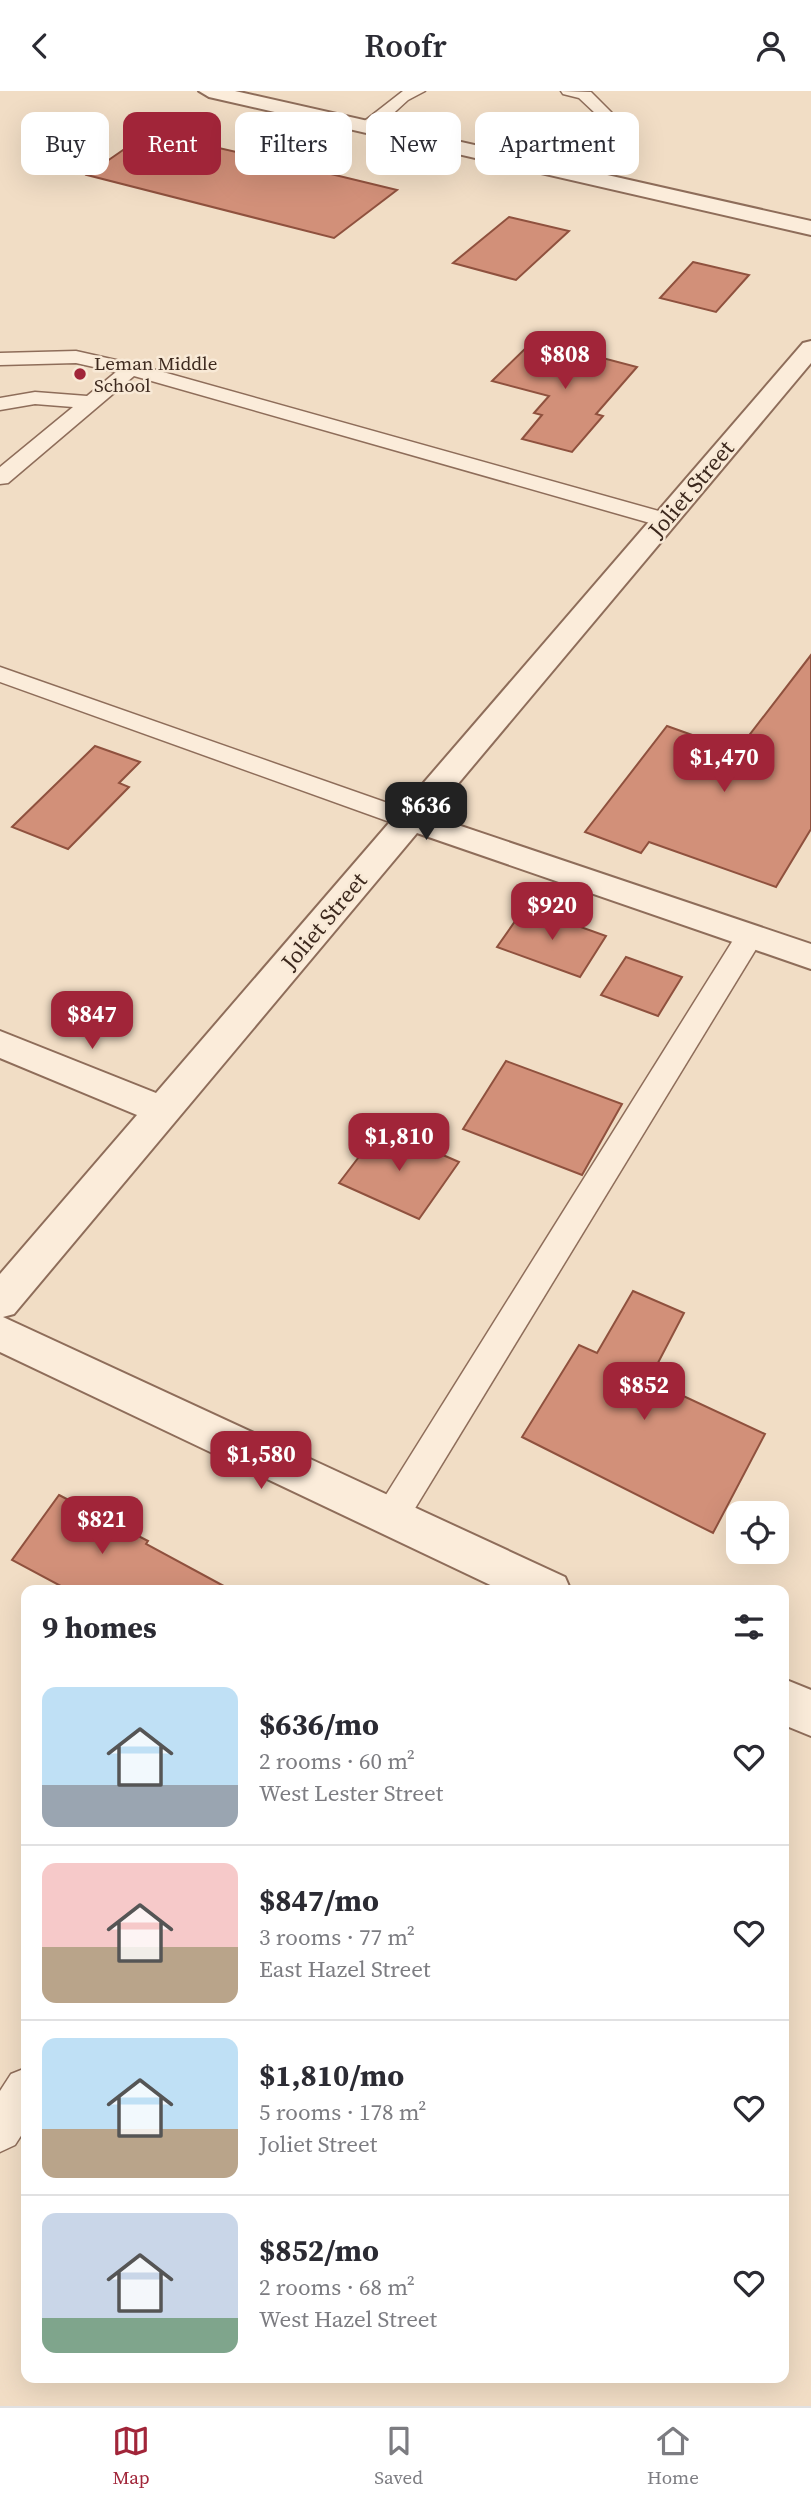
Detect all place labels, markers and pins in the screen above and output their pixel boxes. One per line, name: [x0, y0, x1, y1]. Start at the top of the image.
pin: $808: [524, 331, 606, 391]
place label: Leman Middle School: [94, 350, 217, 398]
marker: Leman Middle School: [72, 366, 88, 382]
pin: $1,470: [667, 735, 781, 794]
pin: $636: [385, 783, 467, 842]
pin: $920: [511, 883, 593, 942]
pin: $847: [51, 991, 133, 1051]
pin: $1,810: [342, 1114, 456, 1173]
pin: $852: [603, 1363, 685, 1422]
pin: $1,580: [204, 1431, 318, 1491]
pin: $821: [61, 1497, 143, 1556]

